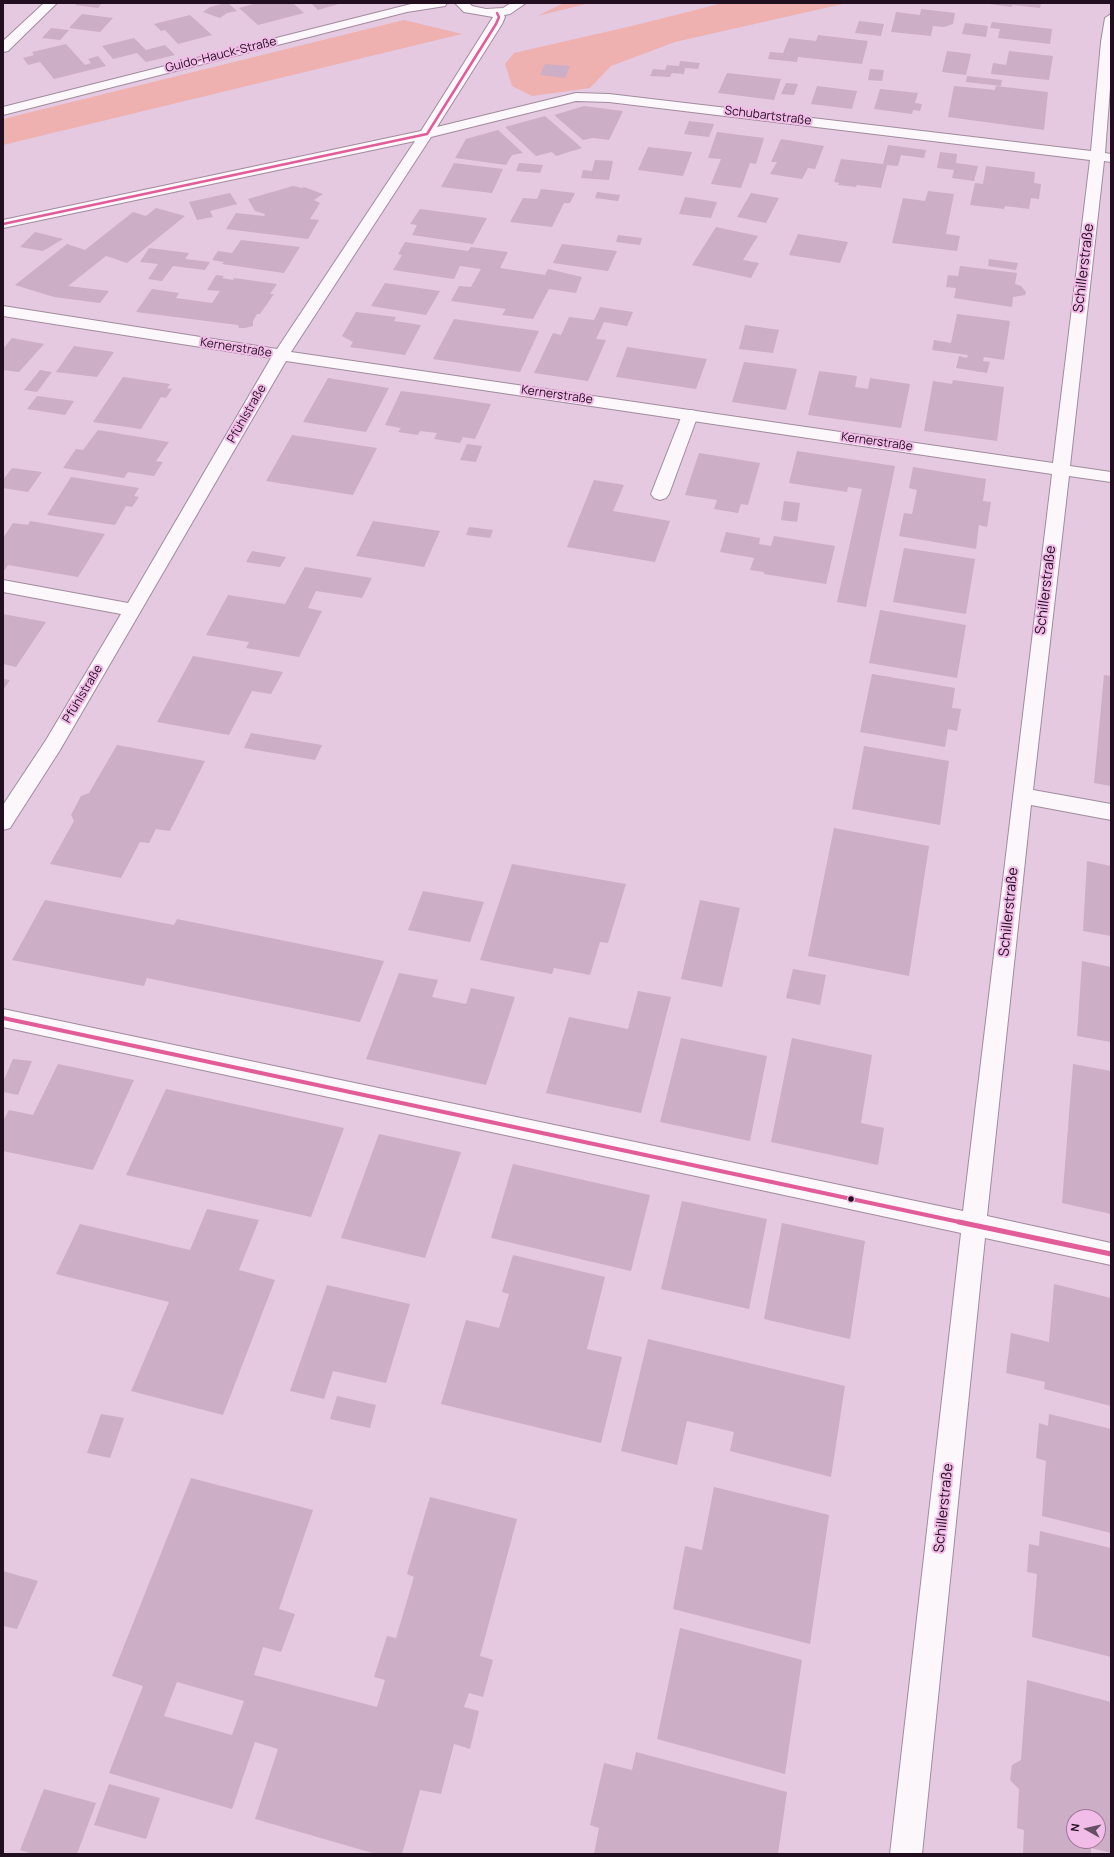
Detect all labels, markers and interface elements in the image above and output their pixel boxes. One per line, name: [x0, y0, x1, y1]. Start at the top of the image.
street label: Guido-Hauck-Straße: [164, 34, 278, 76]
street label: Schubartstraße: [724, 104, 812, 128]
street label: Schillerstraße: [1070, 223, 1098, 313]
street label: Kernerstraße: [199, 335, 273, 361]
street label: Pfühlstraße: [224, 382, 270, 446]
street label: Kernerstraße: [520, 383, 594, 407]
street label: Kernerstraße: [840, 430, 914, 454]
street label: Schillerstraße: [1032, 545, 1060, 635]
street label: Pfühlstraße: [60, 662, 106, 726]
street label: Schillerstraße: [996, 867, 1022, 957]
unlabelled marker: [846, 1194, 856, 1204]
street label: Schillerstraße: [931, 1463, 957, 1553]
north arrow: [1066, 1809, 1106, 1849]
text: N: [1067, 1822, 1083, 1832]

